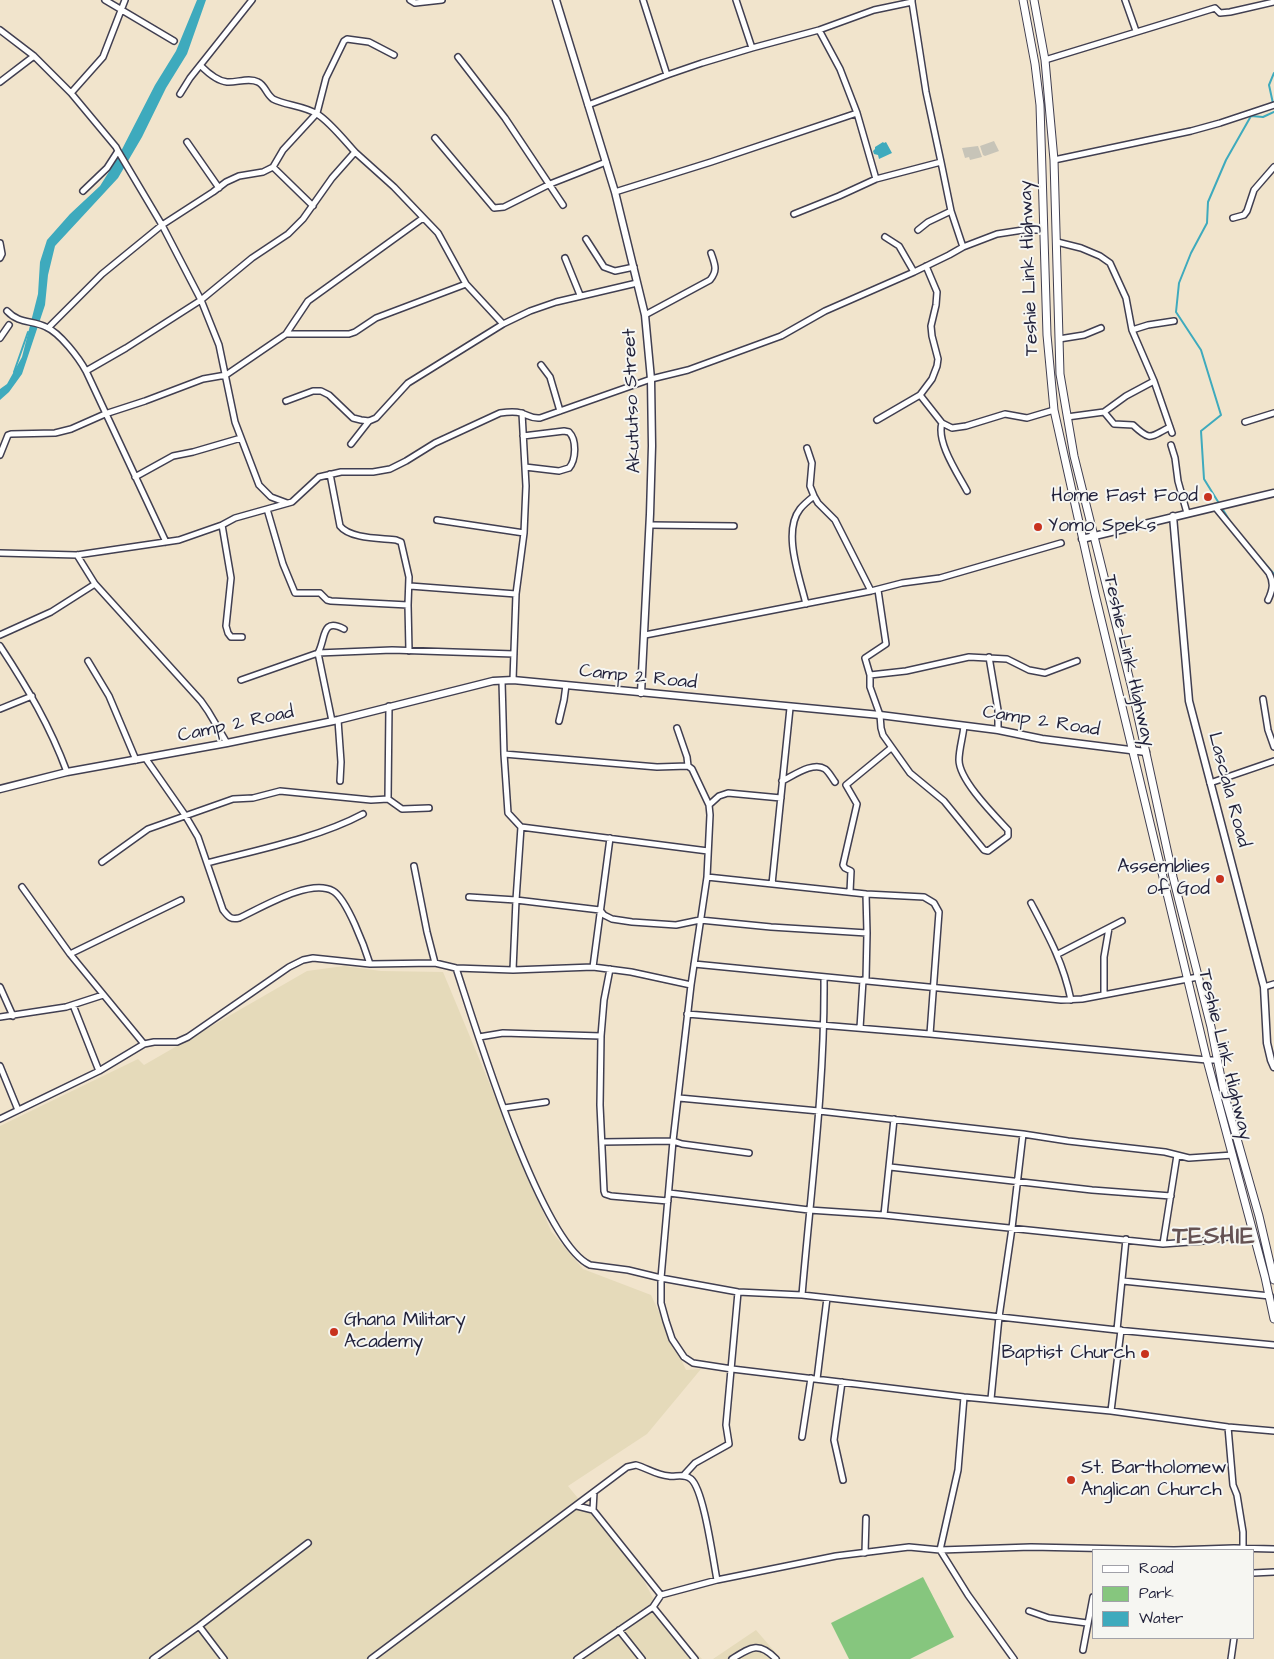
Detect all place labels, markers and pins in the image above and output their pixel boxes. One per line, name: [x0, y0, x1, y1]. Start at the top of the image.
place label: Home Fast Food: [1051, 486, 1198, 508]
marker: Home Fast Food: [1202, 491, 1214, 503]
place label: Yomo Speks: [1048, 516, 1156, 538]
marker: Yomo Speks: [1032, 521, 1044, 533]
place label: Assemblies of God: [1117, 857, 1210, 901]
marker: Assemblies of God: [1214, 873, 1226, 885]
place label: Ghana Military Academy: [344, 1310, 466, 1354]
marker: Ghana Military Academy: [328, 1326, 340, 1338]
place label: Baptist Church: [1001, 1343, 1135, 1365]
marker: Baptist Church: [1139, 1348, 1151, 1360]
place label: St. Bartholomew Anglican Church: [1081, 1458, 1227, 1502]
marker: St. Bartholomew Anglican Church: [1065, 1474, 1077, 1486]

